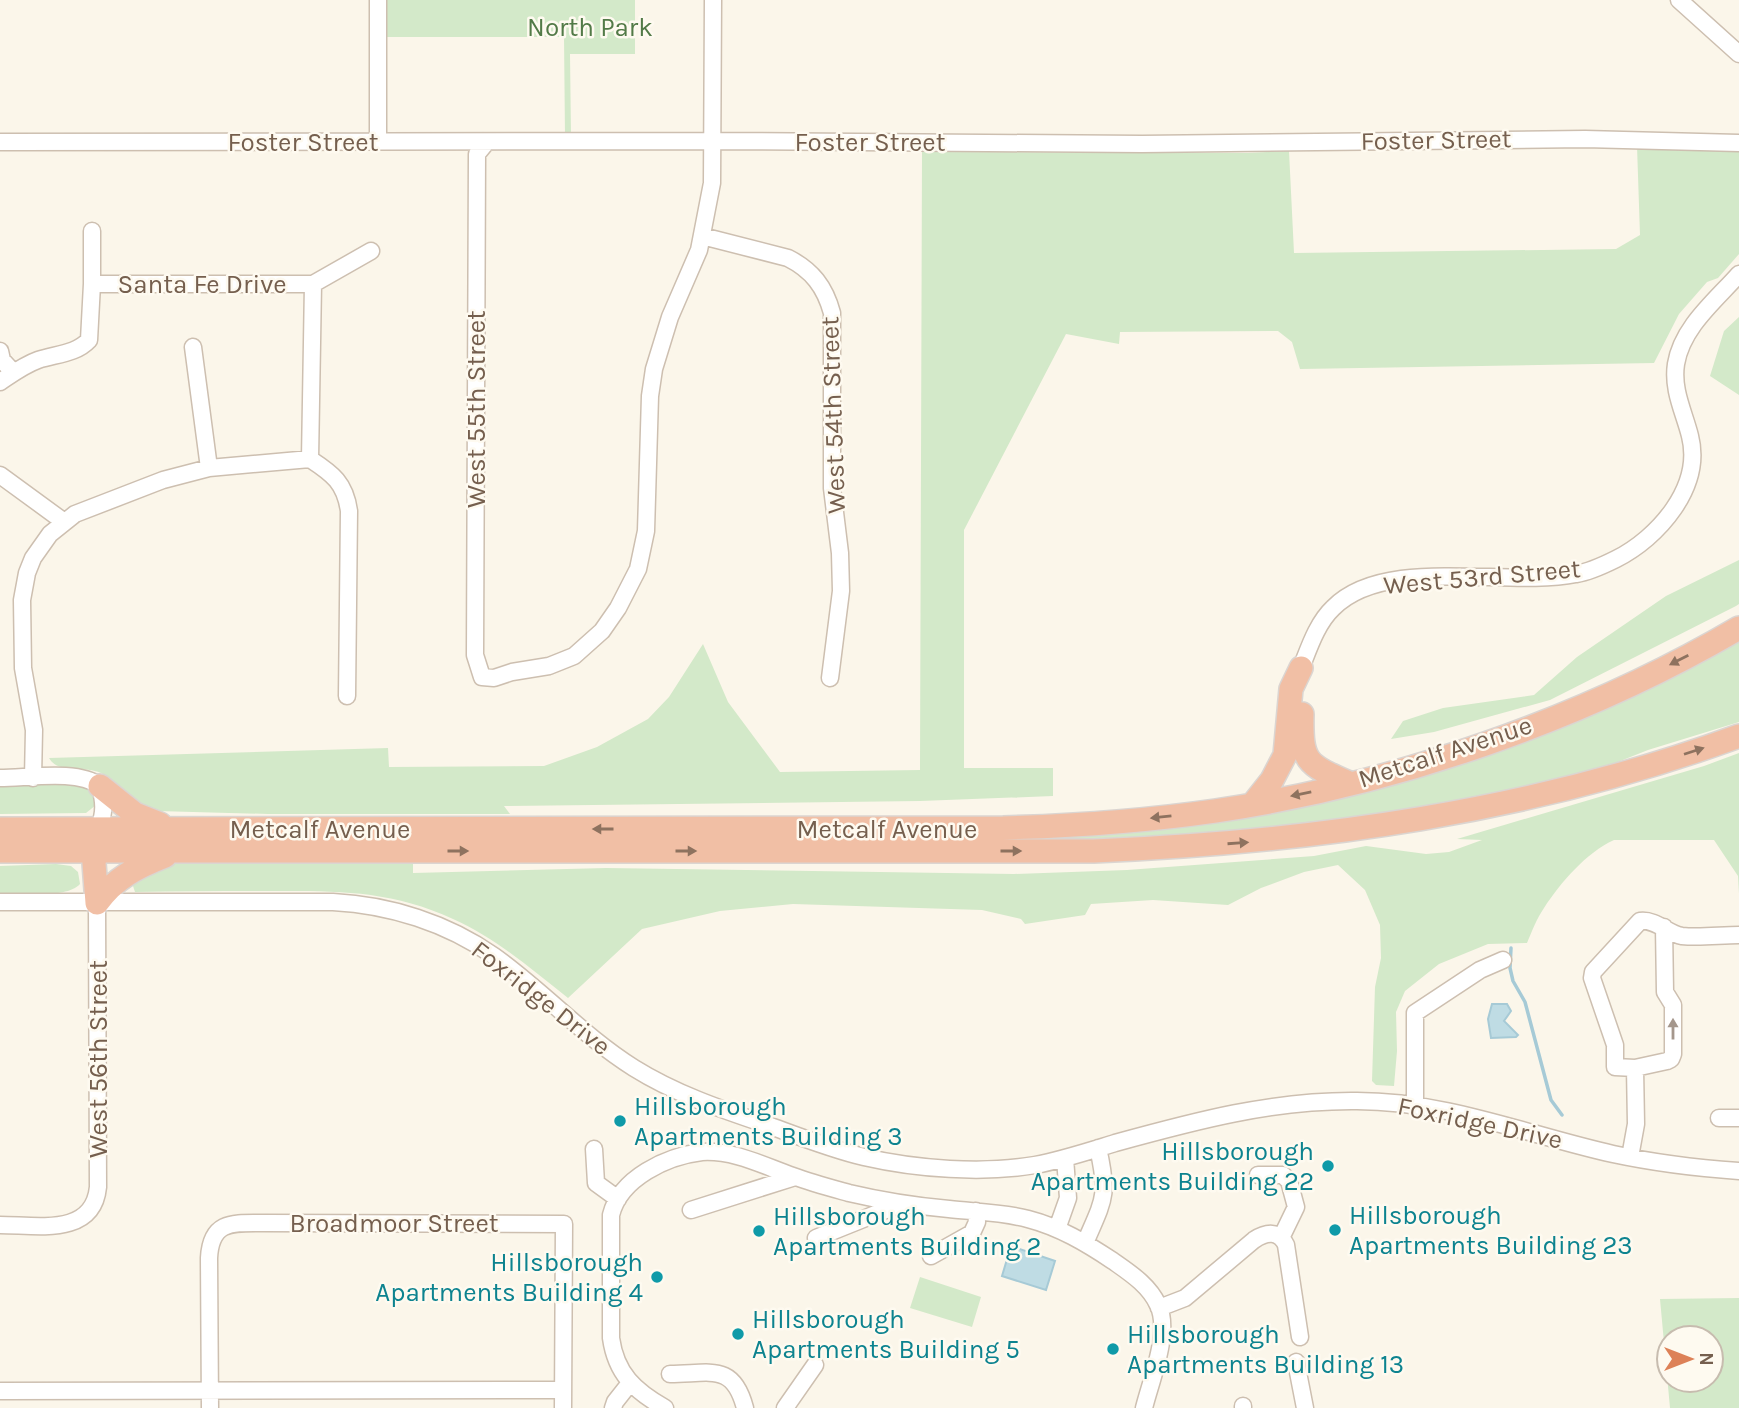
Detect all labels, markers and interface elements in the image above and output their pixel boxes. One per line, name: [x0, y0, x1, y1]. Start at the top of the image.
park label: North Park: [527, 12, 653, 43]
street label: Foster Street: [1360, 123, 1512, 157]
street label: Foster Street: [228, 127, 379, 158]
street label: Foster Street: [795, 127, 946, 158]
street label: Santa Fe Drive: [117, 269, 287, 300]
street label: West 55th Street: [461, 310, 492, 508]
street label: West 54th Street: [814, 316, 852, 514]
street label: West 53rd Street: [1382, 553, 1582, 601]
one-way arrow: [1669, 654, 1689, 665]
street label: Metcalf Avenue: [1354, 709, 1536, 795]
one-way arrow: [1683, 745, 1704, 756]
one-way arrow: [1290, 789, 1312, 800]
one-way arrow: [1150, 812, 1172, 823]
street label: Metcalf Avenue: [230, 814, 410, 845]
street label: Metcalf Avenue: [797, 814, 977, 845]
one-way arrow: [592, 823, 614, 835]
one-way arrow: [1228, 837, 1250, 848]
one-way arrow: [447, 845, 469, 857]
one-way arrow: [675, 845, 697, 857]
one-way arrow: [1000, 845, 1022, 857]
street label: Foxridge Drive: [465, 934, 617, 1062]
street label: West 56th Street: [83, 960, 114, 1158]
one-way arrow: [1667, 1017, 1679, 1039]
street label: Foxridge Drive: [1395, 1090, 1565, 1156]
place label: Hillsborough Apartments Building 3: [634, 1091, 903, 1152]
marker: Hillsborough Apartments Building 3: [612, 1113, 628, 1129]
place label: Hillsborough Apartments Building 22: [1031, 1136, 1314, 1197]
marker: Hillsborough Apartments Building 22: [1320, 1158, 1336, 1174]
place label: Hillsborough Apartments Building 23: [1349, 1200, 1633, 1261]
place label: Hillsborough Apartments Building 2: [773, 1201, 1041, 1262]
street label: Broadmoor Street: [289, 1208, 499, 1239]
marker: Hillsborough Apartments Building 23: [1327, 1222, 1343, 1238]
marker: Hillsborough Apartments Building 2: [751, 1223, 767, 1239]
place label: Hillsborough Apartments Building 4: [375, 1247, 643, 1308]
marker: Hillsborough Apartments Building 4: [649, 1269, 665, 1285]
place label: Hillsborough Apartments Building 5: [752, 1304, 1020, 1365]
place label: Hillsborough Apartments Building 13: [1127, 1319, 1404, 1380]
north arrow: [1655, 1324, 1725, 1394]
marker: Hillsborough Apartments Building 5: [730, 1326, 746, 1342]
marker: Hillsborough Apartments Building 13: [1105, 1341, 1121, 1357]
text: N: [1695, 1352, 1717, 1366]

